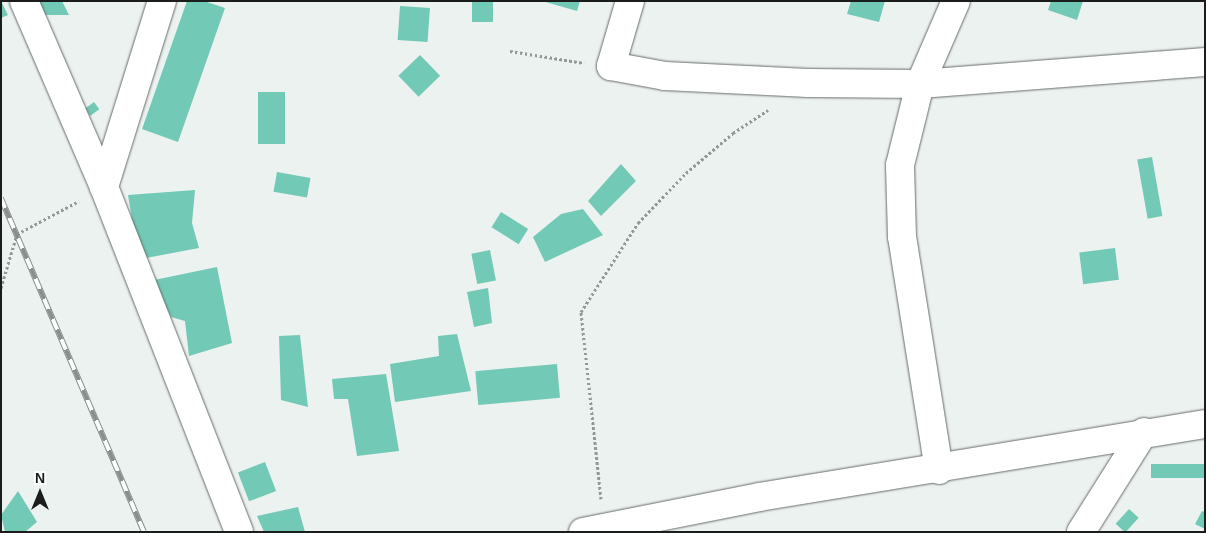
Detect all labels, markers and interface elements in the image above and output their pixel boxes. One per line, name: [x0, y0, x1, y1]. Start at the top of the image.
north arrow: [15, 468, 65, 518]
text: N: [35, 470, 45, 486]

